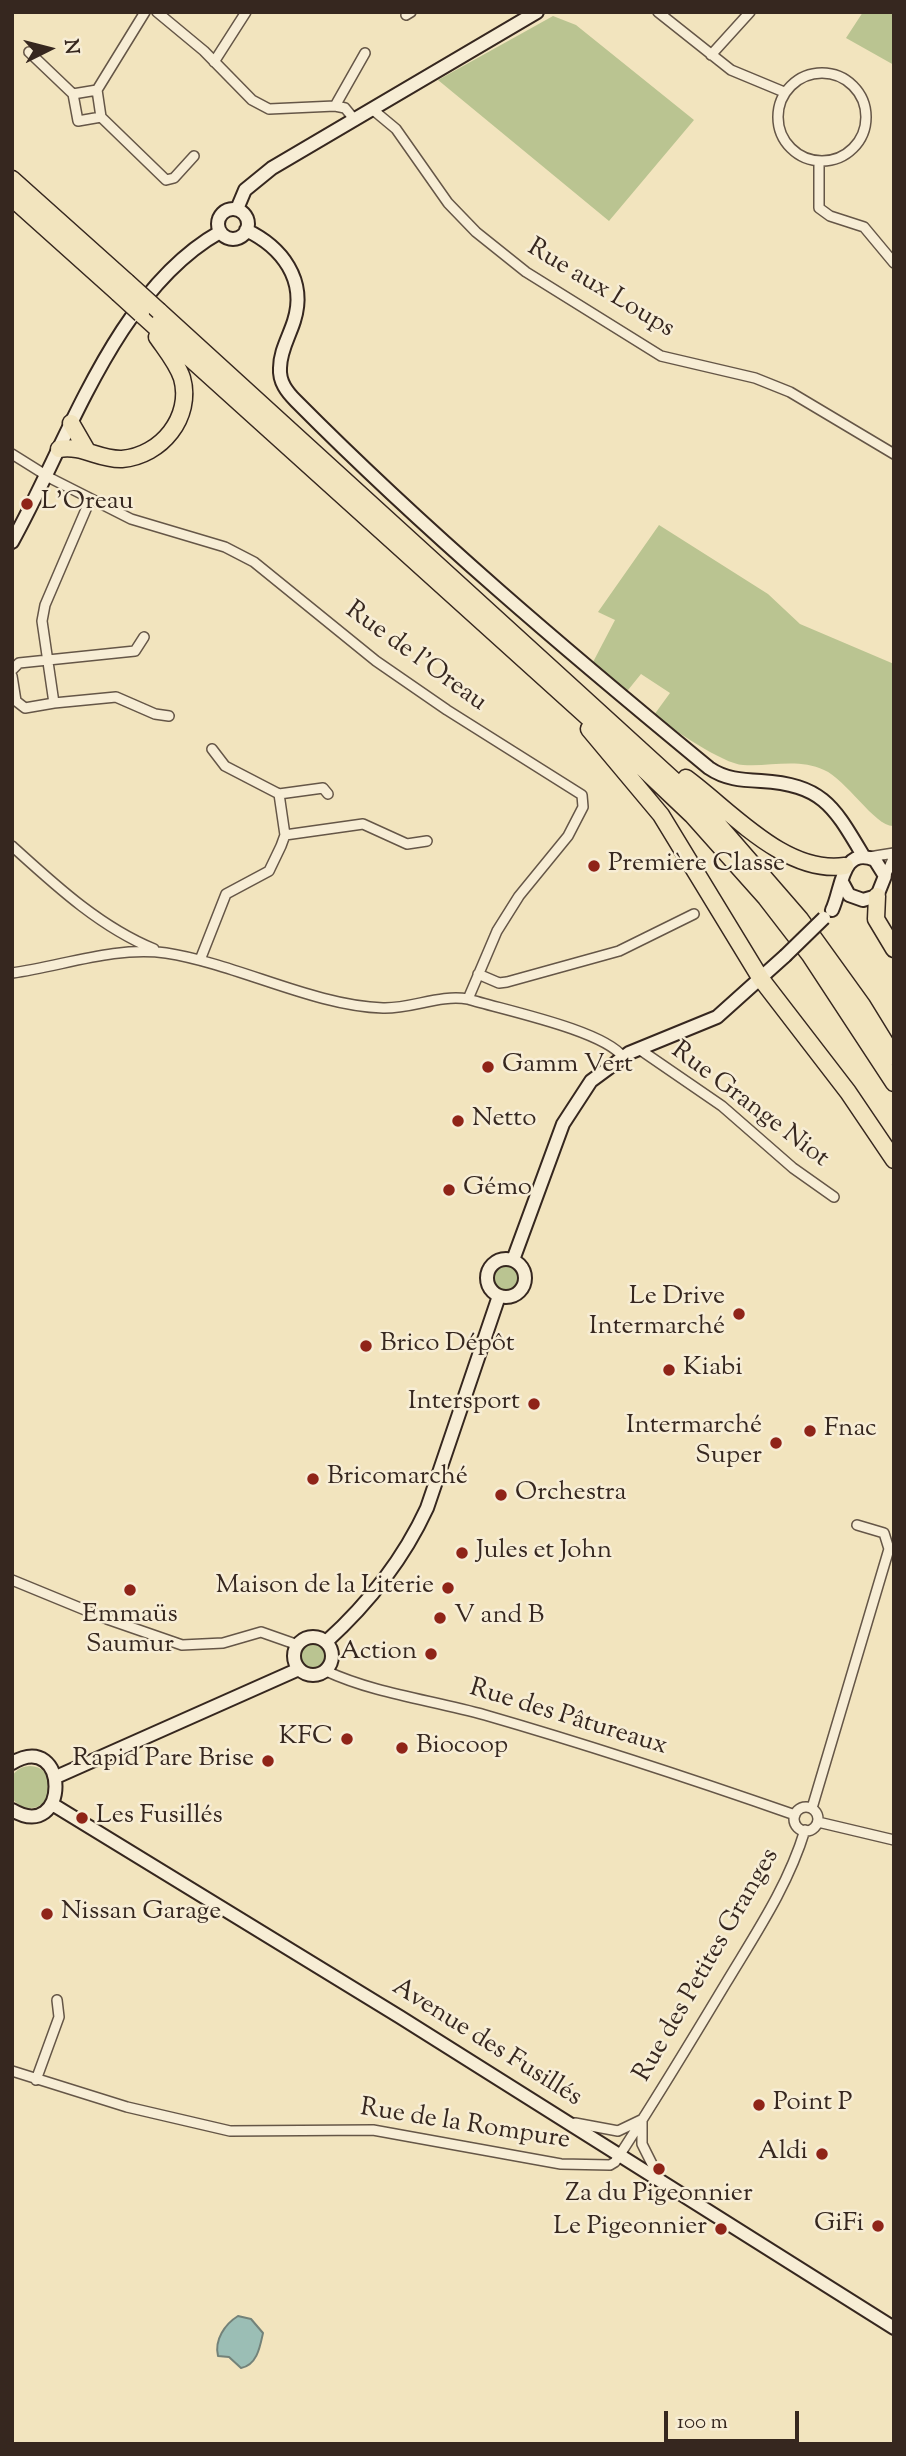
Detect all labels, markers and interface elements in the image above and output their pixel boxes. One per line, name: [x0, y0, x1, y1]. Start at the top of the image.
north arrow: [14, 14, 84, 84]
text: N: [56, 38, 85, 56]
street label: Rue aux Loups: [521, 234, 679, 346]
place label: L'Oreau: [41, 488, 133, 520]
marker: L'Oreau: [19, 496, 35, 512]
street label: Rue de l'Oreau: [338, 596, 492, 720]
place label: Première Classe: [608, 850, 785, 882]
marker: Première Classe: [586, 858, 602, 874]
street label: Rue Grange Niot: [664, 1036, 834, 1176]
place label: Gamm Vert: [502, 1051, 633, 1083]
marker: Gamm Vert: [480, 1059, 496, 1075]
place label: Netto: [472, 1105, 536, 1137]
marker: Netto: [450, 1113, 466, 1129]
place label: Gémo: [463, 1174, 532, 1206]
marker: Gémo: [441, 1182, 457, 1198]
place label: Le Drive Intermarché: [589, 1283, 725, 1344]
marker: Le Drive Intermarché: [731, 1306, 747, 1322]
place label: Brico Dépôt: [380, 1330, 515, 1362]
marker: Brico Dépôt: [358, 1338, 374, 1354]
place label: Kiabi: [683, 1354, 743, 1386]
marker: Kiabi: [661, 1362, 677, 1378]
place label: Intersport: [408, 1388, 520, 1420]
marker: Intersport: [526, 1396, 542, 1412]
place label: Intermarché Super: [626, 1412, 762, 1474]
place label: Fnac: [824, 1415, 877, 1447]
marker: Fnac: [802, 1423, 818, 1439]
marker: Intermarché Super: [768, 1435, 784, 1451]
place label: Bricomarché: [327, 1463, 468, 1495]
marker: Bricomarché: [305, 1471, 321, 1487]
place label: Orchestra: [515, 1479, 627, 1511]
marker: Orchestra: [493, 1487, 509, 1503]
place label: Jules et John: [476, 1537, 612, 1569]
marker: Jules et John: [454, 1545, 470, 1561]
place label: Maison de la Literie: [215, 1572, 434, 1604]
marker: Maison de la Literie: [440, 1580, 456, 1596]
marker: Emmaüs Saumur: [122, 1582, 138, 1598]
place label: Emmaüs Saumur: [82, 1601, 178, 1662]
place label: V and B: [454, 1602, 544, 1634]
marker: V and B: [432, 1610, 448, 1626]
place label: Action: [340, 1638, 417, 1670]
marker: Action: [423, 1646, 439, 1662]
street label: Rue des Pâtureaux: [465, 1674, 671, 1764]
place label: KFC: [279, 1723, 333, 1755]
marker: KFC: [339, 1731, 355, 1747]
place label: Biocoop: [416, 1732, 508, 1764]
marker: Biocoop: [394, 1740, 410, 1756]
place label: Rapid Pare Brise: [73, 1745, 254, 1777]
marker: Rapid Pare Brise: [260, 1753, 276, 1769]
place label: Les Fusillés: [96, 1802, 223, 1834]
marker: Les Fusillés: [74, 1810, 90, 1826]
street label: Rue des Petites Granges: [628, 1844, 788, 2088]
place label: Nissan Garage: [61, 1898, 221, 1930]
marker: Nissan Garage: [39, 1906, 55, 1922]
street label: Avenue des Fusillés: [385, 1973, 587, 2115]
place label: Point P: [773, 2089, 852, 2121]
street label: Rue de la Rompure: [358, 2094, 572, 2158]
marker: Point P: [751, 2097, 767, 2113]
place label: Aldi: [758, 2138, 808, 2170]
marker: Aldi: [814, 2146, 830, 2162]
marker: Za du Pigeonnier: [651, 2161, 667, 2177]
place label: Za du Pigeonnier: [565, 2180, 753, 2212]
place label: GiFi: [814, 2210, 864, 2242]
place label: Le Pigeonnier: [553, 2213, 707, 2245]
marker: GiFi: [870, 2218, 886, 2234]
marker: Le Pigeonnier: [713, 2221, 729, 2237]
scale bar: [668, 2396, 803, 2440]
text: 100 m: [677, 2408, 728, 2438]

